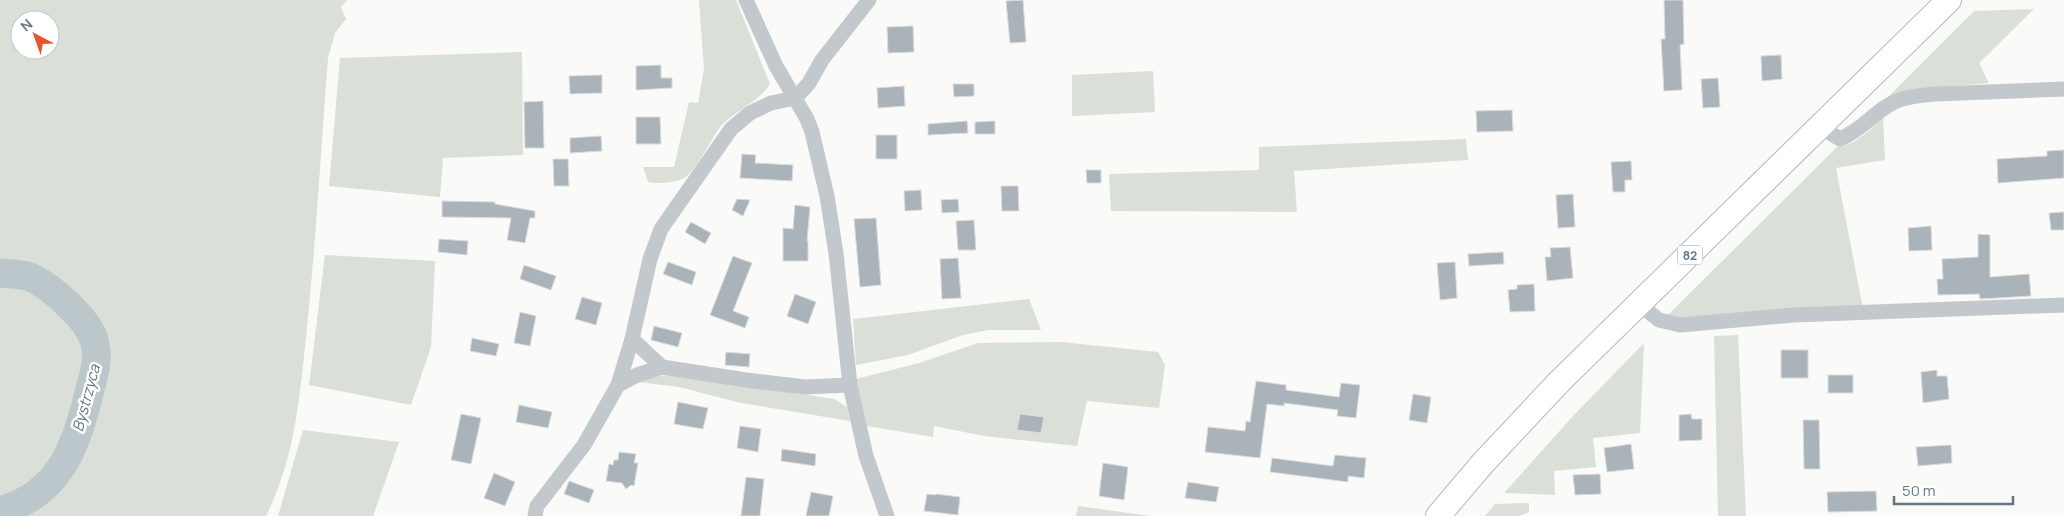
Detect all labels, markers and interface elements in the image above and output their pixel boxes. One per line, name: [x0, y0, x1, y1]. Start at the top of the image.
north arrow: [10, 10, 60, 60]
text: N: [16, 14, 36, 35]
road number: 82: [1678, 246, 1702, 264]
water label: Bystrzyca: [67, 362, 105, 434]
scale bar: [1894, 474, 2013, 506]
text: 50 m: [1902, 480, 1936, 501]

